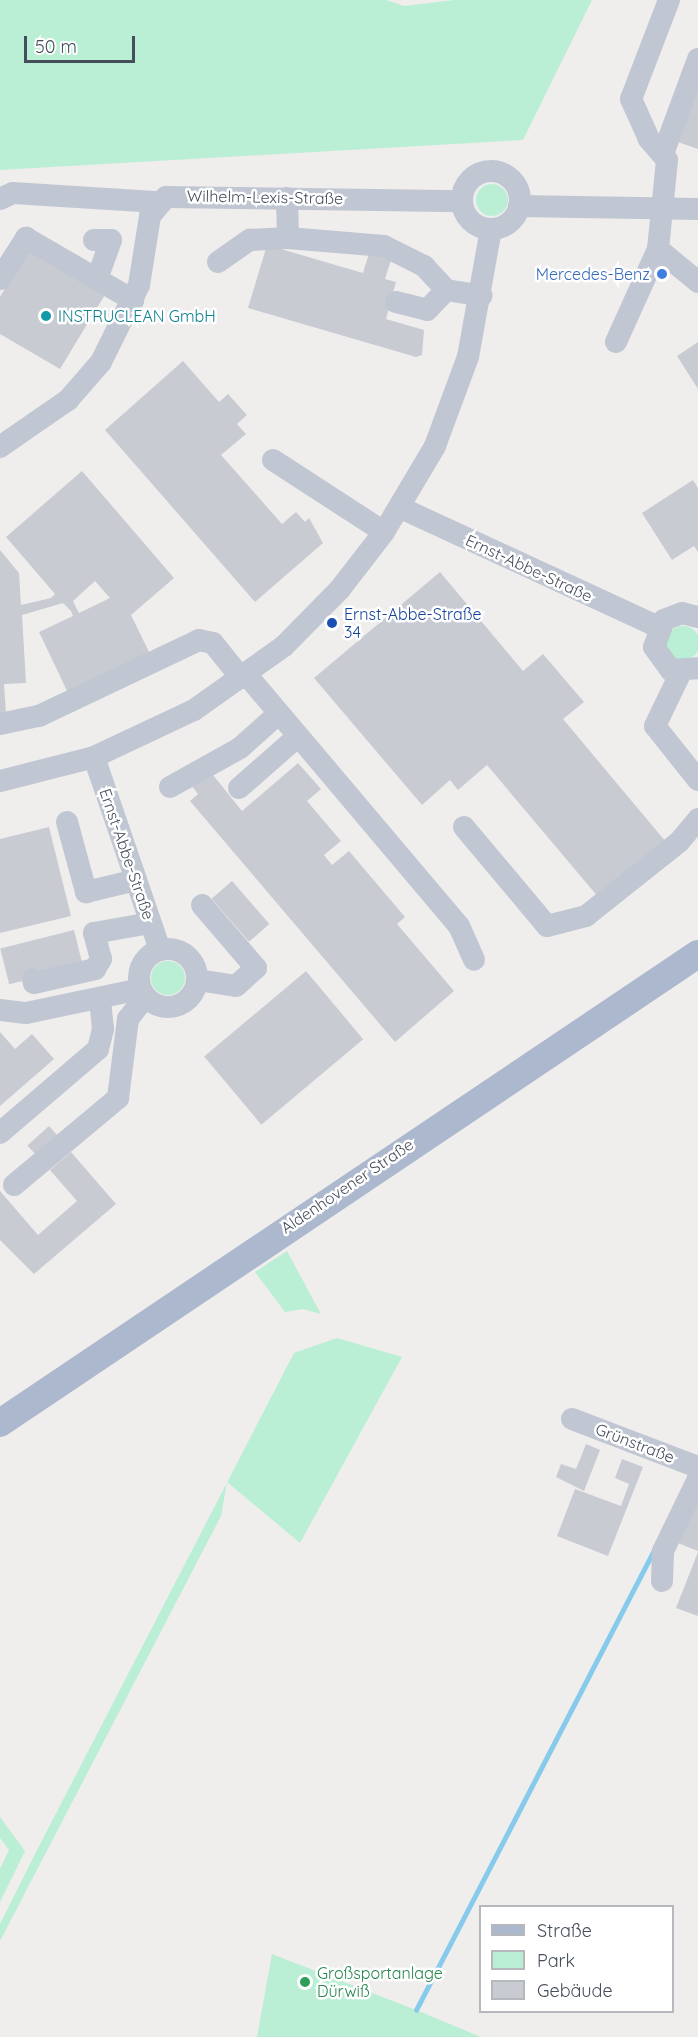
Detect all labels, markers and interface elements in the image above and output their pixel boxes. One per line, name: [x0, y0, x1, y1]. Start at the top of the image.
scale bar: [27, 24, 138, 62]
text: 50 m: [35, 35, 77, 58]
street label: Wilhelm-Lexis-Straße: [187, 186, 343, 208]
place label: Mercedes-Benz: [536, 264, 650, 284]
marker: Mercedes-Benz: [655, 267, 669, 281]
place label: INSTRUCLEAN GmbH: [58, 306, 216, 326]
marker: INSTRUCLEAN GmbH: [39, 309, 53, 323]
street label: Ernst-Abbe-Straße: [463, 530, 595, 606]
place label: Ernst-Abbe-Straße 34: [344, 604, 482, 642]
marker: Ernst-Abbe-Straße 34: [325, 616, 339, 630]
street label: Ernst-Abbe-Straße: [96, 786, 158, 922]
street label: Aldenhovener Straße: [277, 1135, 417, 1237]
street label: Grünstraße: [593, 1419, 677, 1467]
legend: [479, 1905, 674, 2013]
text: Straße: [537, 1919, 592, 1942]
text: Park: [537, 1949, 575, 1972]
place label: Großsportanlage Dürwiß: [317, 1963, 443, 2001]
marker: Großsportanlage Dürwiß: [298, 1975, 312, 1989]
text: Gebäude: [537, 1979, 613, 2002]

